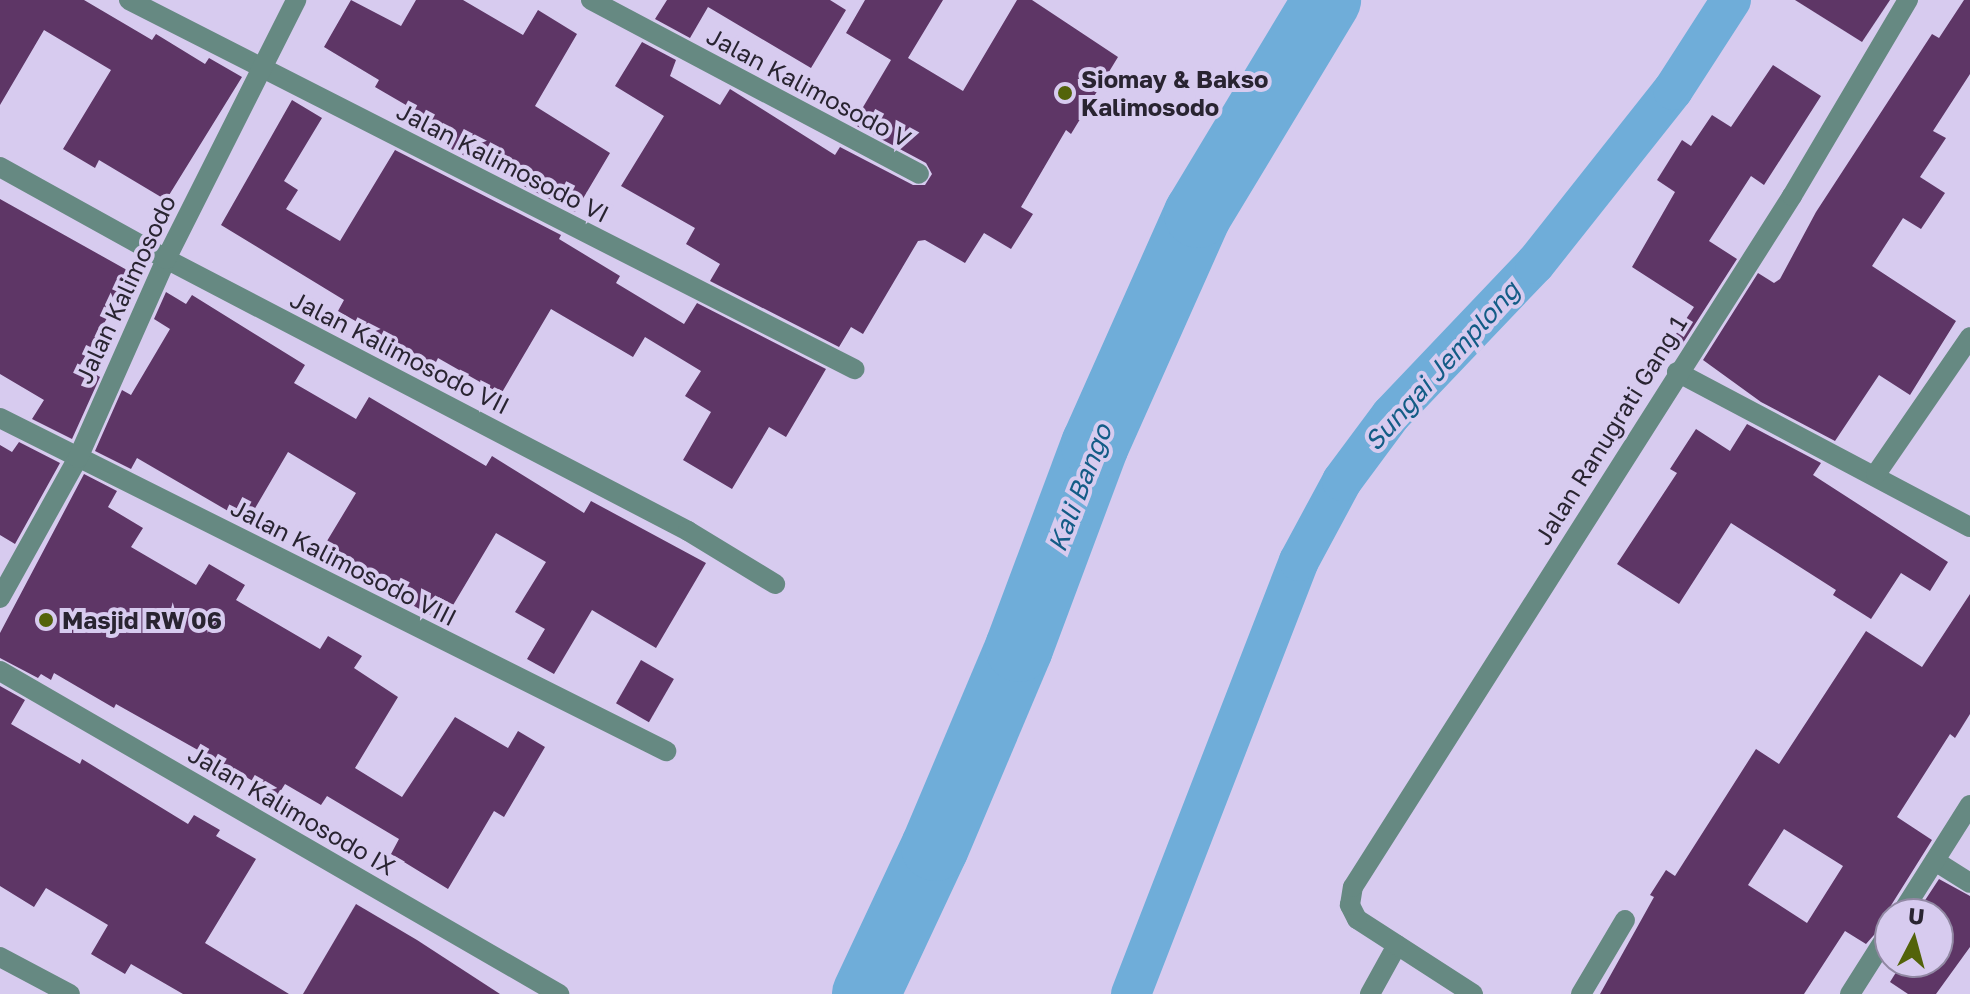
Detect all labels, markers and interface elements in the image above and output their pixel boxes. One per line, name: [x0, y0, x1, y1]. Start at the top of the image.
street label: Jalan Kalimosodo V: [702, 21, 916, 153]
place label: Siomay & Bakso Kalimosodo: [1081, 65, 1269, 121]
marker: Siomay & Bakso Kalimosodo: [1056, 84, 1074, 102]
street label: Jalan Kalimosodo VI: [392, 96, 614, 228]
street label: Jalan Kalimosodo: [69, 190, 181, 388]
water label: Sungai Jemplong: [1358, 275, 1526, 457]
street label: Jalan Kalimosodo VII: [286, 284, 514, 420]
street label: Jalan Ranugrati Gang 1: [1528, 310, 1692, 550]
water label: Kali Bango: [1041, 420, 1119, 556]
street label: Jalan Kalimosodo VIII: [226, 493, 462, 631]
place label: Masjid RW 06: [62, 606, 222, 634]
marker: Masjid RW 06: [37, 611, 55, 629]
street label: Jalan Kalimosodo IX: [183, 739, 401, 881]
north arrow: [1874, 898, 1954, 978]
text: U: [1907, 901, 1926, 930]

